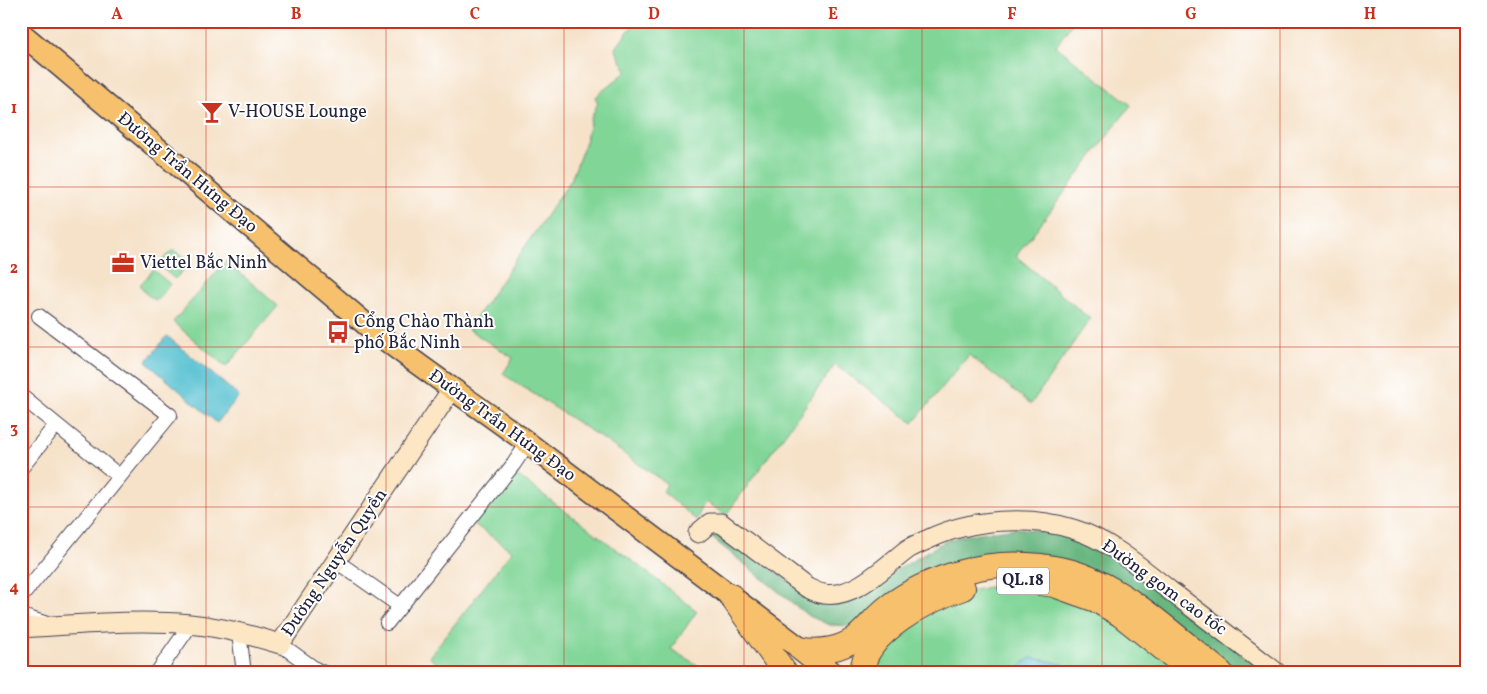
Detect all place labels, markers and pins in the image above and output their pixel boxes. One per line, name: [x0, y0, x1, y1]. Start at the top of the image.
bar icon: V-HOUSE Lounge: [199, 99, 225, 125]
place label: V-HOUSE Lounge: [228, 100, 367, 125]
office icon: Viettel Bắc Ninh: [110, 250, 136, 276]
place label: Viettel Bắc Ninh: [140, 251, 268, 276]
place label: Cổng Chào Thành phố Bắc Ninh: [354, 310, 495, 356]
bus stop icon: Cổng Chào Thành phố Bắc Ninh: [325, 319, 351, 345]

